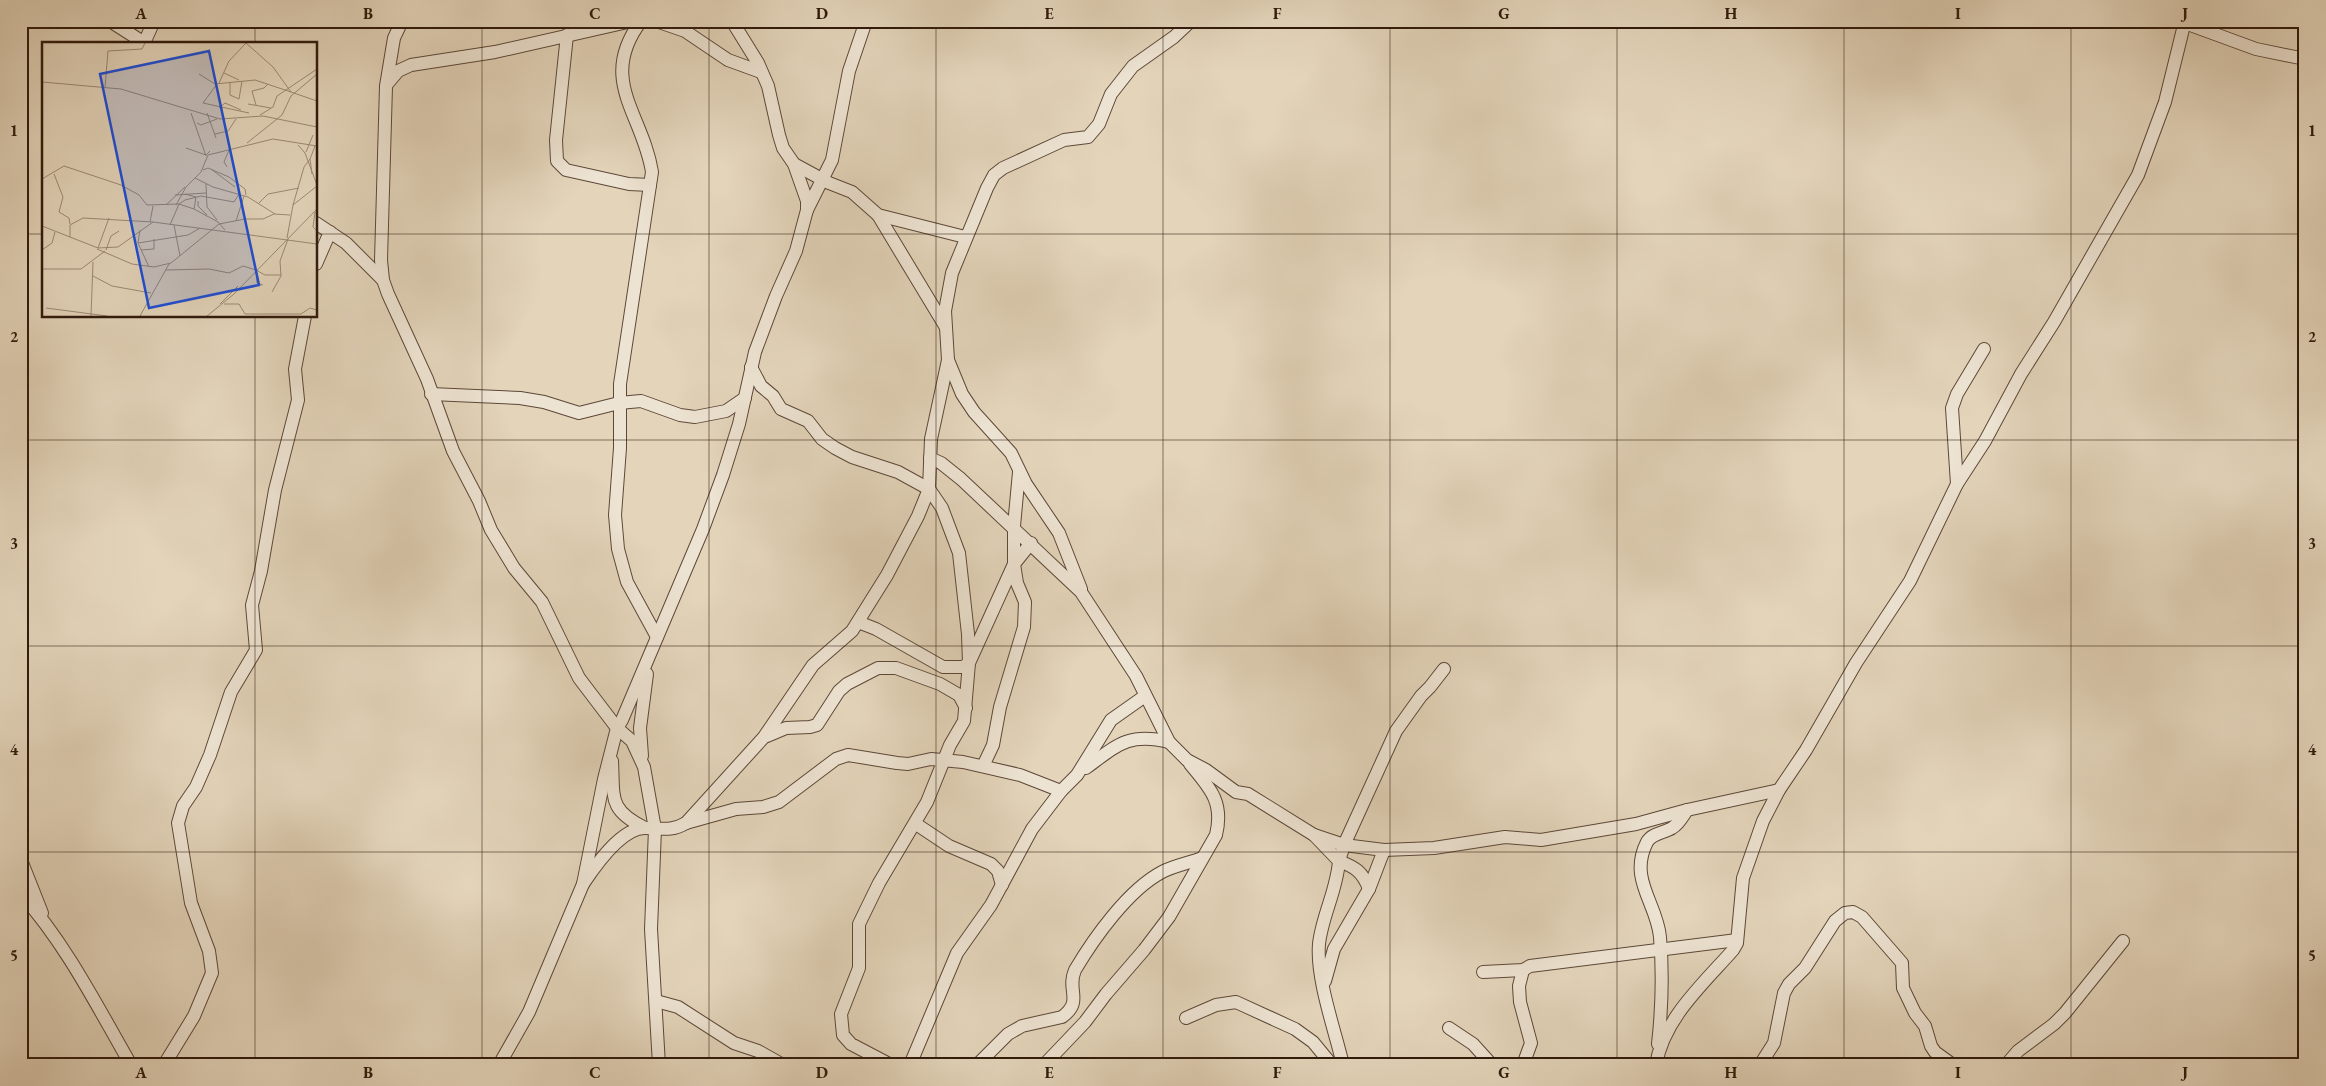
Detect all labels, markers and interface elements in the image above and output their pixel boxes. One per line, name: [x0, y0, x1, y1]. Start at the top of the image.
text: A: [134, 3, 147, 24]
text: B: [363, 3, 373, 24]
text: C: [589, 3, 601, 24]
text: D: [816, 3, 828, 24]
text: E: [1044, 3, 1054, 24]
text: F: [1273, 3, 1282, 24]
text: G: [1498, 3, 1510, 24]
text: H: [1725, 3, 1738, 24]
text: I: [1955, 3, 1961, 24]
text: J: [2180, 3, 2188, 24]
inset map: [42, 42, 318, 318]
text: 1: [10, 120, 18, 141]
text: 1: [2308, 120, 2316, 141]
text: 2: [10, 326, 19, 347]
text: 2: [2308, 326, 2317, 347]
text: 3: [10, 533, 18, 554]
text: 3: [2308, 533, 2316, 554]
text: 4: [10, 739, 19, 760]
text: 4: [2308, 739, 2317, 760]
text: 5: [10, 945, 18, 966]
text: 5: [2308, 945, 2316, 966]
text: A: [134, 1062, 147, 1083]
text: B: [363, 1062, 373, 1083]
text: C: [589, 1062, 601, 1083]
text: D: [816, 1062, 828, 1083]
text: E: [1044, 1062, 1054, 1083]
text: F: [1273, 1062, 1282, 1083]
text: G: [1498, 1062, 1510, 1083]
text: H: [1725, 1062, 1738, 1083]
text: I: [1955, 1062, 1961, 1083]
text: J: [2180, 1062, 2188, 1083]

